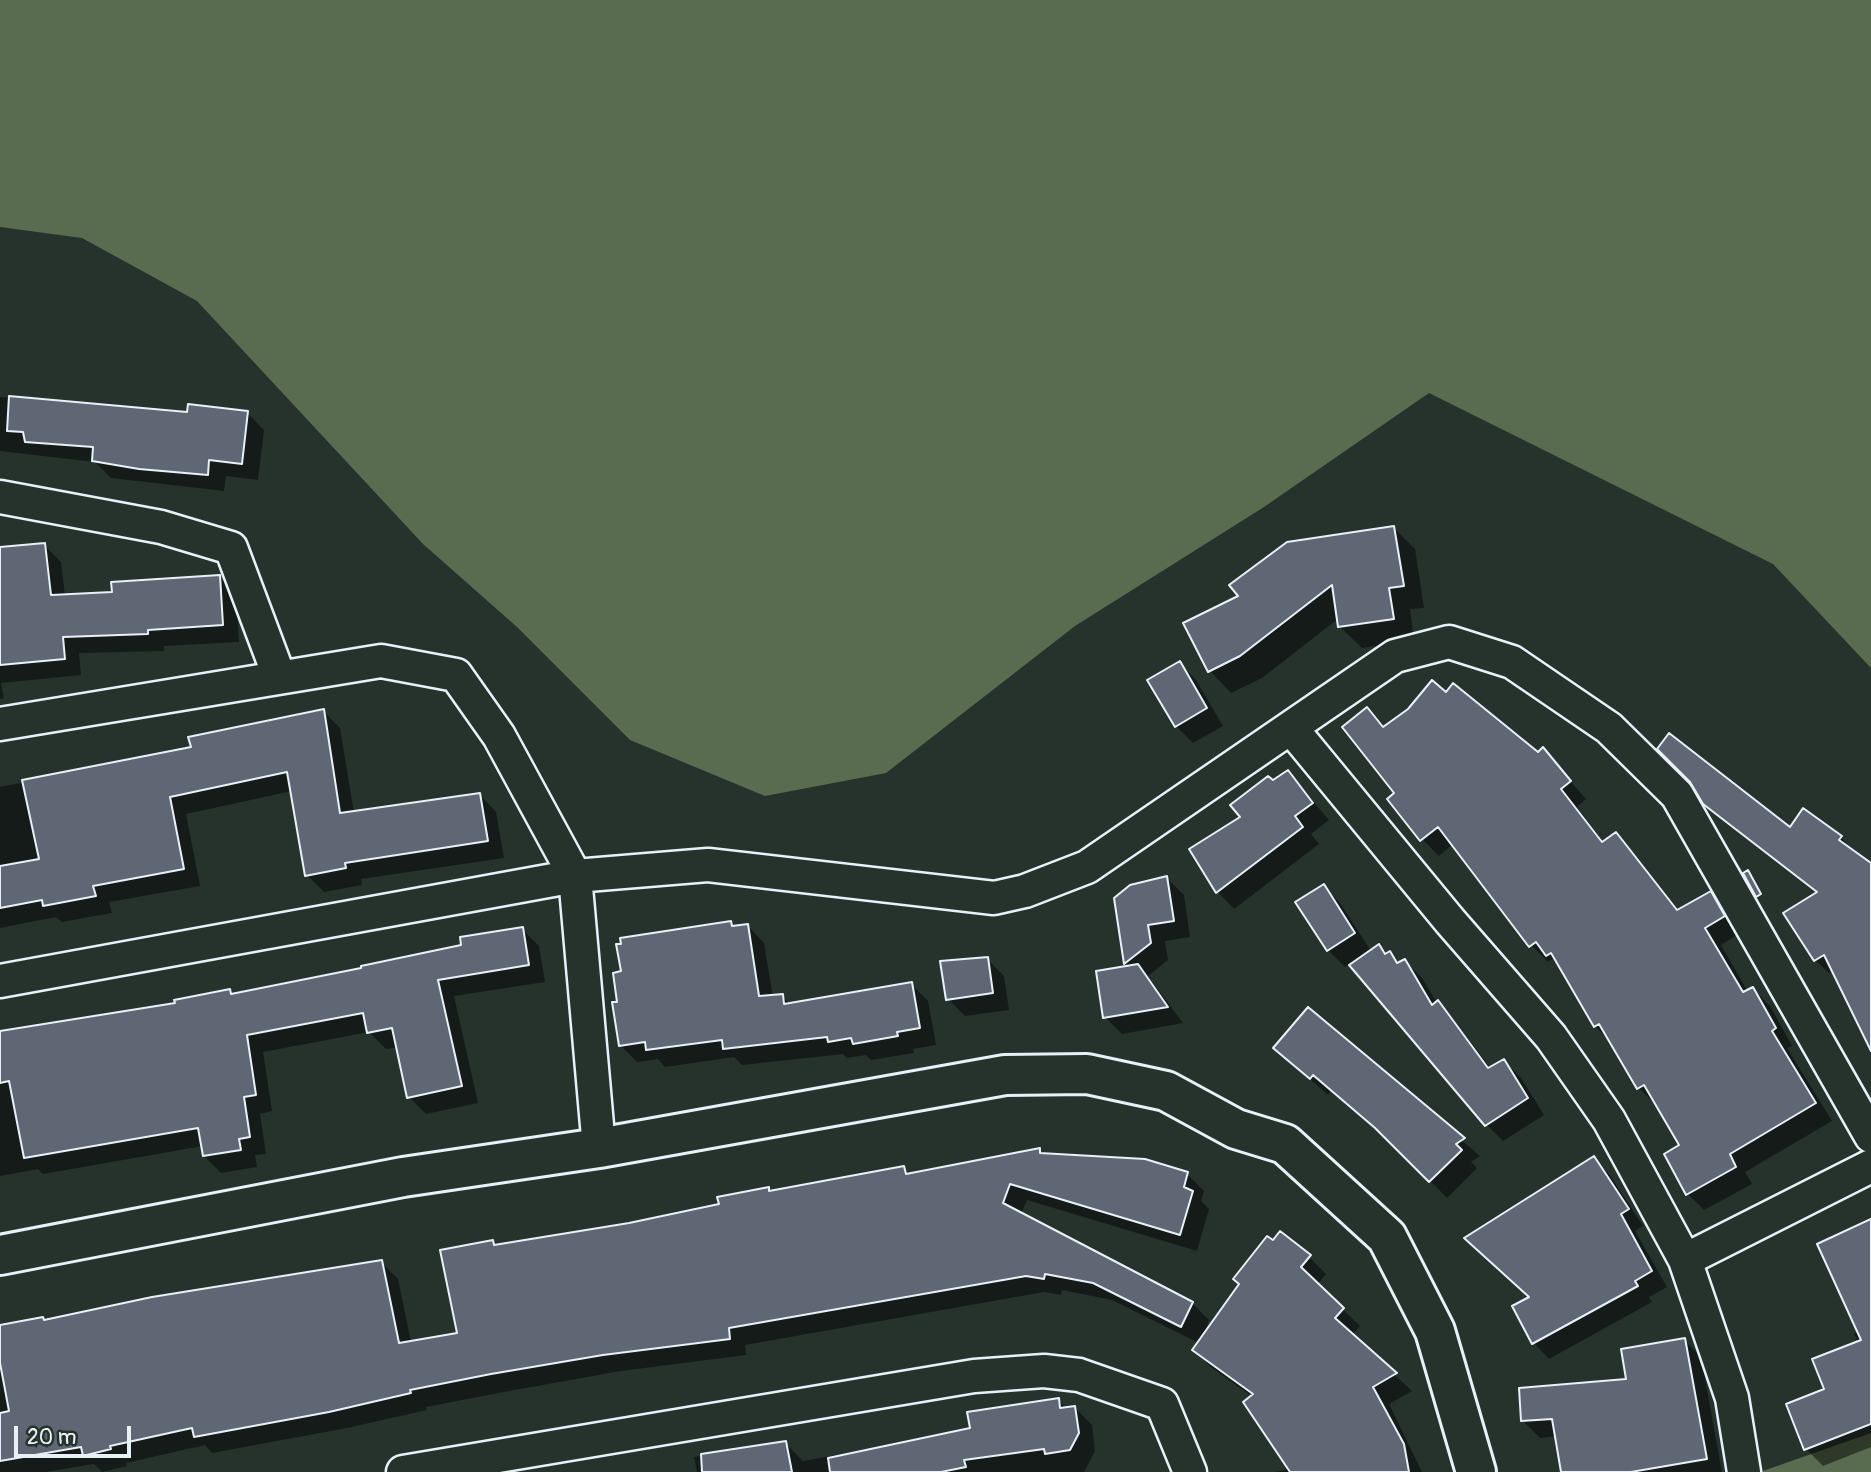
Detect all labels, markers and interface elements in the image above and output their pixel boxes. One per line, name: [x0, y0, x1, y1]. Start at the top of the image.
scale bar: [18, 1412, 135, 1456]
text: 20 m: [27, 1424, 76, 1451]

